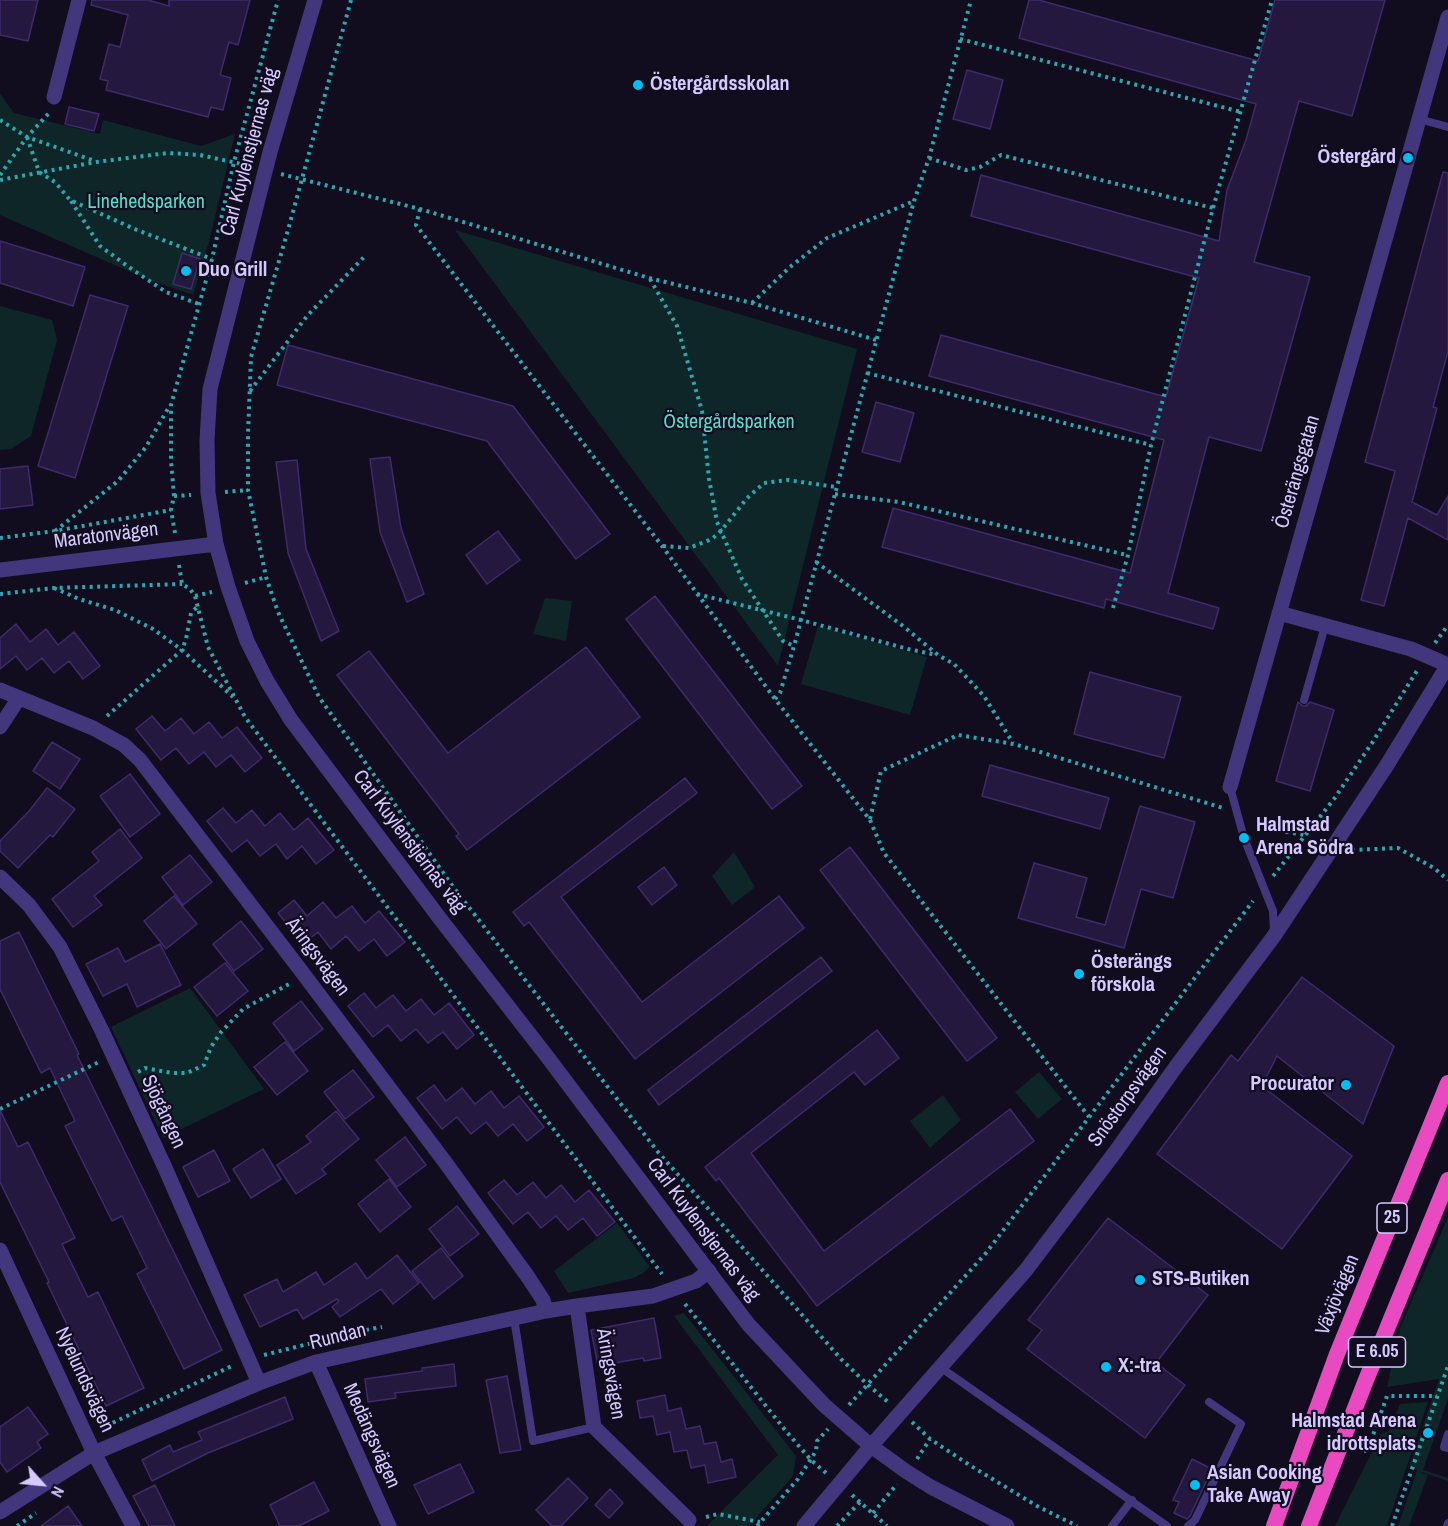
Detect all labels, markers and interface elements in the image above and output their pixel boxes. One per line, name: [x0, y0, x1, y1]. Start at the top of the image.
street label: Carl Kuylenstjernas väg: [216, 65, 284, 239]
place label: Östergårdsskolan: [650, 73, 789, 97]
marker: Östergårdsskolan: [631, 78, 645, 92]
place label: Östergård: [1318, 146, 1396, 170]
marker: Östergård: [1401, 151, 1415, 165]
park label: Linehedsparken: [87, 191, 205, 215]
place label: Duo Grill: [198, 259, 267, 283]
marker: Duo Grill: [179, 264, 193, 278]
park label: Östergårdsparken: [663, 411, 795, 435]
street label: Österängsgatan: [1270, 413, 1326, 531]
street label: Maratonvägen: [53, 518, 159, 554]
street label: Carl Kuylenstjernas väg: [347, 766, 471, 918]
place label: Halmstad Arena Södra: [1256, 814, 1354, 861]
marker: Halmstad Arena Södra: [1237, 831, 1251, 845]
street label: Äringsvägen: [280, 913, 354, 1001]
place label: Österängs förskola: [1091, 951, 1172, 998]
marker: Österängs förskola: [1072, 967, 1086, 981]
street label: Snöstorpsvägen: [1083, 1042, 1173, 1152]
street label: Sjögången: [136, 1071, 190, 1153]
place label: Procurator: [1250, 1073, 1334, 1097]
marker: Procurator: [1339, 1078, 1353, 1092]
street label: Carl Kuylenstjernas väg: [641, 1154, 765, 1306]
road number: 25: [1377, 1203, 1407, 1233]
street label: Växjövägen: [1311, 1251, 1365, 1339]
place label: STS-Butiken: [1152, 1268, 1249, 1292]
marker: STS-Butiken: [1133, 1273, 1147, 1287]
street label: Rundan: [307, 1318, 369, 1356]
street label: Nyelundsvägen: [49, 1324, 119, 1436]
street label: Äringsvägen: [590, 1327, 630, 1421]
road number: E 6.05: [1348, 1337, 1406, 1367]
place label: X:-tra: [1118, 1355, 1161, 1379]
marker: X:-tra: [1099, 1360, 1113, 1374]
street label: Medängsvägen: [337, 1380, 405, 1492]
place label: Halmstad Arena idrottsplats: [1291, 1410, 1416, 1457]
marker: Halmstad Arena idrottsplats: [1421, 1426, 1435, 1440]
north arrow: [12, 1454, 72, 1514]
place label: Asian Cooking Take Away: [1207, 1462, 1322, 1509]
marker: Asian Cooking Take Away: [1188, 1478, 1202, 1492]
text: N: [46, 1483, 70, 1501]

